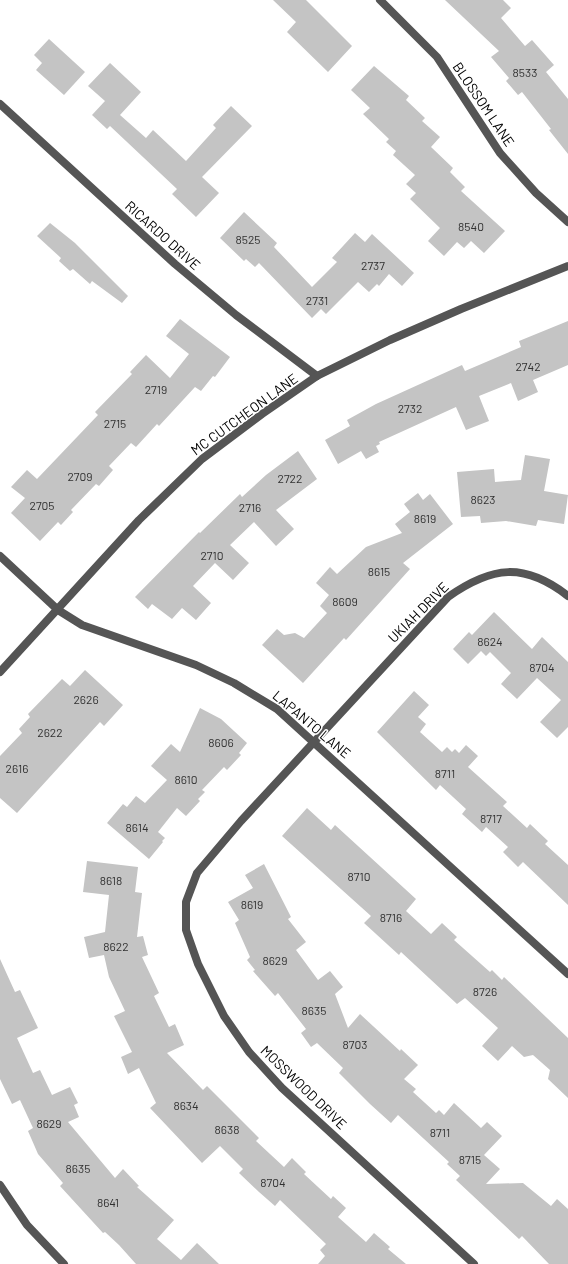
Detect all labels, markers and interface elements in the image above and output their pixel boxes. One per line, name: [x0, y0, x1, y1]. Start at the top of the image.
street label: BLOSSOM LANE: [450, 59, 518, 149]
house number: 8533: [513, 65, 537, 79]
street label: RICARDO DRIVE: [122, 197, 204, 273]
house number: 8540: [458, 219, 484, 233]
house number: 8525: [235, 232, 261, 246]
house number: 2737: [361, 258, 385, 272]
house number: 2731: [306, 293, 328, 307]
house number: 2742: [515, 359, 541, 373]
street label: MC CUTCHEON LANE: [187, 369, 301, 459]
house number: 2719: [145, 382, 167, 396]
house number: 2732: [398, 401, 422, 415]
house number: 2715: [104, 416, 126, 430]
house number: 2709: [67, 469, 93, 483]
house number: 2722: [278, 471, 302, 485]
house number: 8623: [471, 492, 495, 506]
house number: 2705: [29, 498, 55, 512]
house number: 2716: [239, 500, 261, 514]
house number: 8619: [414, 511, 436, 525]
house number: 2710: [200, 548, 224, 562]
house number: 8615: [368, 564, 390, 578]
street label: UKIAH DRIVE: [384, 578, 452, 646]
house number: 8609: [332, 594, 358, 608]
house number: 8624: [477, 634, 503, 648]
house number: 8704: [529, 660, 555, 674]
street label: LAPANTO LANE: [270, 686, 354, 762]
house number: 2626: [73, 692, 99, 706]
house number: 2622: [37, 725, 63, 739]
house number: 8606: [208, 735, 234, 749]
house number: 2616: [6, 761, 28, 775]
house number: 8711: [435, 766, 455, 780]
house number: 8610: [174, 772, 198, 786]
house number: 8717: [480, 811, 502, 825]
house number: 8614: [125, 820, 149, 834]
house number: 8710: [348, 869, 370, 883]
house number: 8618: [100, 873, 122, 887]
house number: 8619: [241, 897, 263, 911]
house number: 8716: [380, 910, 402, 924]
house number: 8622: [103, 939, 129, 953]
house number: 8629: [262, 953, 288, 967]
house number: 8726: [473, 984, 497, 998]
house number: 8635: [302, 1003, 326, 1017]
house number: 8703: [343, 1037, 367, 1051]
street label: MOSSWOOD DRIVE: [257, 1042, 351, 1132]
house number: 8634: [173, 1098, 199, 1112]
house number: 8629: [36, 1116, 62, 1130]
house number: 8638: [215, 1122, 239, 1136]
house number: 8711: [430, 1125, 450, 1139]
house number: 8715: [459, 1152, 481, 1166]
house number: 8635: [66, 1161, 90, 1175]
house number: 8704: [260, 1175, 286, 1189]
house number: 8641: [97, 1195, 119, 1209]

